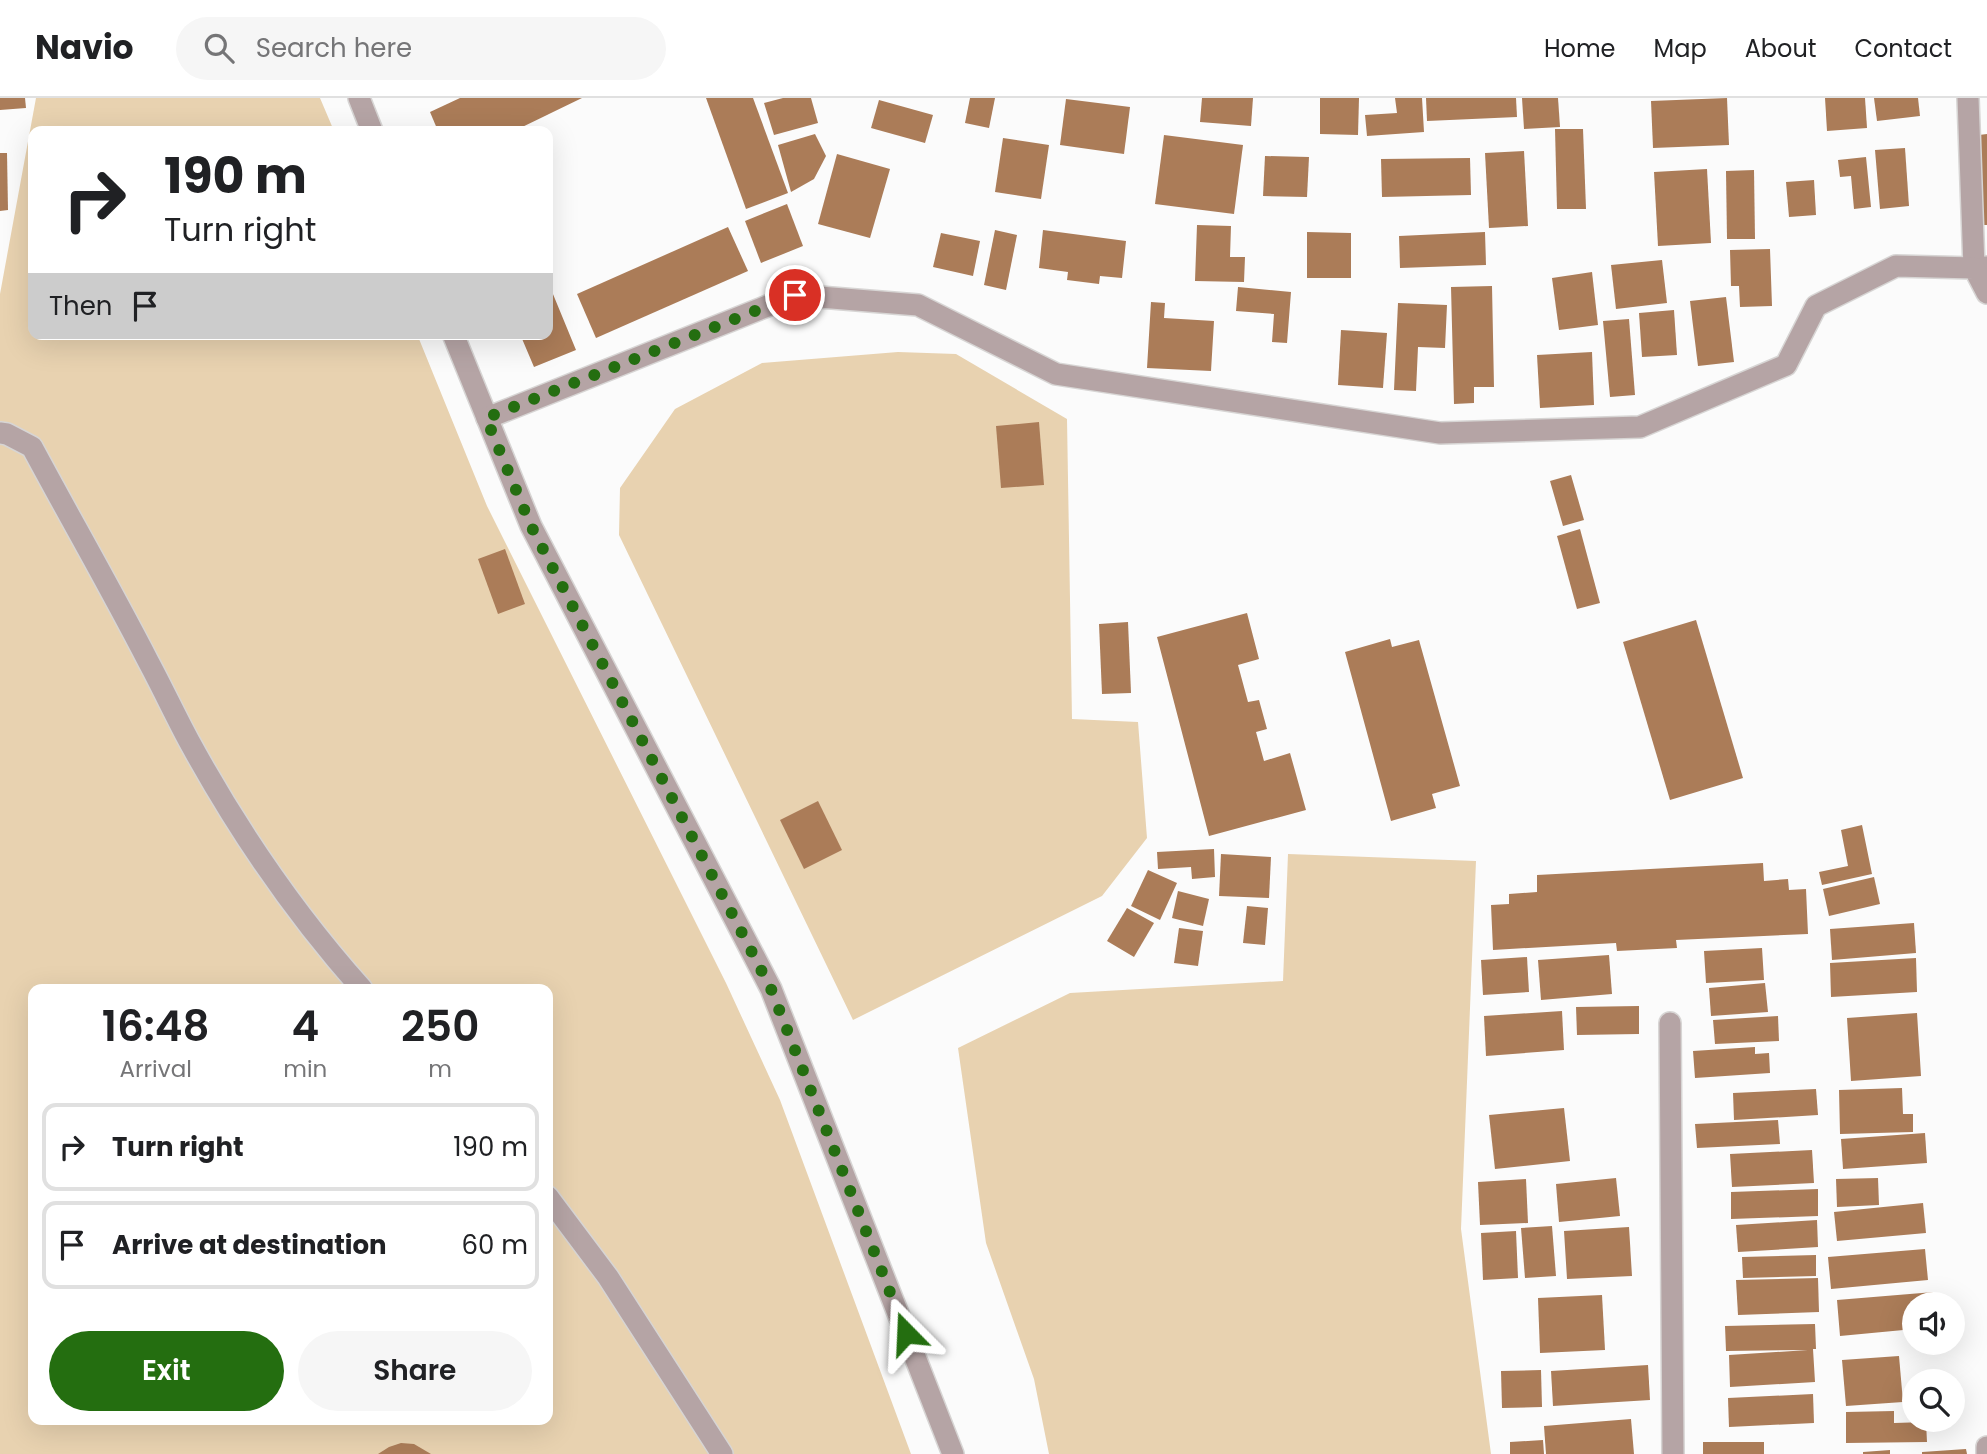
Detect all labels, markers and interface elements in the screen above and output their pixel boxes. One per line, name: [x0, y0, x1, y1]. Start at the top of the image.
search box: [176, 17, 666, 80]
text: Navio: [35, 24, 134, 71]
icon: search: [200, 29, 238, 67]
text: Search here: [256, 30, 412, 66]
text: Home: [1544, 32, 1616, 65]
text: Map: [1654, 32, 1707, 65]
text: About: [1745, 32, 1816, 65]
text: Contact: [1854, 32, 1952, 65]
text: 190 m: [164, 142, 307, 210]
icon: right: [49, 154, 140, 245]
text: Turn right: [164, 207, 316, 252]
pin: [765, 265, 825, 325]
icon: arrive: [776, 276, 814, 314]
icon: arrive: [126, 287, 164, 325]
text: Then: [49, 288, 112, 324]
text: 16:48: [102, 997, 210, 1056]
text: 4: [291, 997, 319, 1056]
text: 250: [401, 997, 479, 1056]
text: Arrival: [119, 1053, 192, 1085]
text: min: [283, 1053, 327, 1085]
text: m: [428, 1053, 452, 1085]
icon: right: [53, 1128, 91, 1166]
text: Turn right: [112, 1129, 244, 1165]
text: 190 m: [453, 1129, 528, 1165]
icon: arrive: [53, 1226, 91, 1264]
text: Arrive at destination: [112, 1227, 387, 1263]
text: 60 m: [461, 1227, 528, 1263]
map controls: [1902, 1292, 1965, 1432]
button: sound: [1902, 1292, 1965, 1355]
position arrow: [869, 1296, 943, 1370]
button: Exit: [49, 1331, 284, 1411]
button: Share: [298, 1331, 532, 1411]
button: search: [1902, 1369, 1965, 1432]

